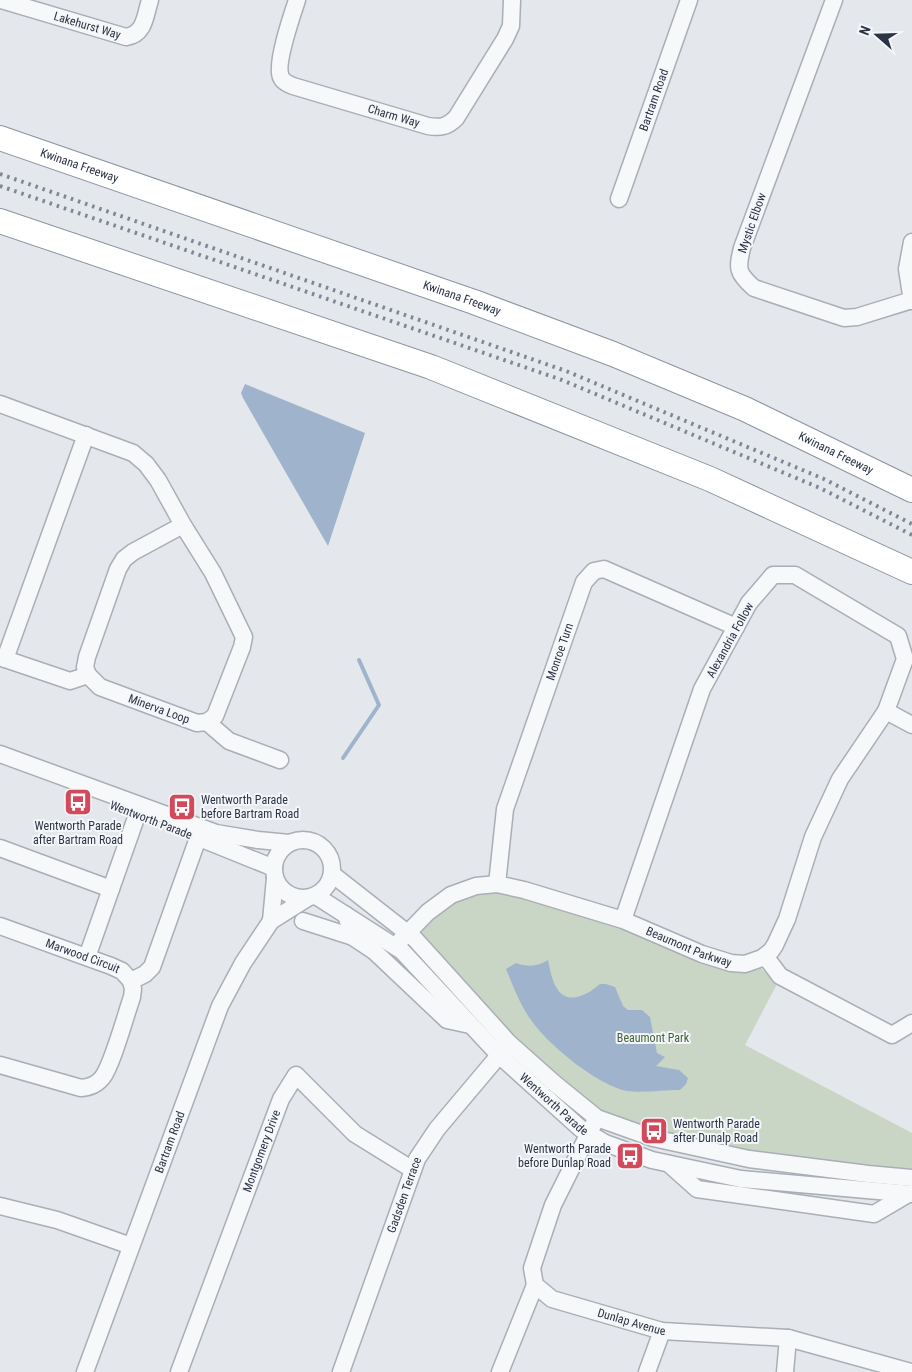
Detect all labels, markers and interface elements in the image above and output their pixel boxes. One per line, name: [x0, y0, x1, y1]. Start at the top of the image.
street label: Lakehurst Way: [52, 9, 122, 42]
north arrow: [852, 10, 902, 60]
text: N: [856, 24, 874, 37]
street label: Bartram Road: [636, 67, 671, 133]
street label: Charm Way: [366, 102, 421, 130]
street label: Kwinana Freeway: [39, 146, 120, 185]
street label: Mystic Elbow: [735, 191, 769, 255]
street label: Kwinana Freeway: [421, 278, 503, 318]
street label: Kwinana Freeway: [796, 429, 876, 477]
street label: Alexandria Follow: [704, 600, 757, 680]
street label: Monroe Turn: [543, 621, 576, 682]
street label: Minerva Loop: [126, 691, 192, 727]
bus stop icon: Wentworth Parade after Bartram Road: [63, 787, 93, 817]
bus stop icon: Wentworth Parade before Bartram Road: [167, 792, 197, 822]
place label: Wentworth Parade before Bartram Road: [201, 793, 299, 821]
street label: Wentworth Parade: [108, 798, 194, 842]
place label: Wentworth Parade after Bartram Road: [33, 819, 123, 847]
street label: Beaumont Parkway: [644, 924, 733, 970]
street label: Marwood Circuit: [44, 936, 122, 976]
park label: Beaumont Park: [617, 1031, 690, 1045]
street label: Wentworth Parade: [517, 1070, 591, 1139]
street label: Montgomery Drive: [240, 1108, 283, 1194]
street label: Bartram Road: [152, 1109, 188, 1175]
bus stop icon: Wentworth Parade after Dunalp Road: [639, 1116, 669, 1146]
place label: Wentworth Parade after Dunalp Road: [673, 1117, 760, 1145]
bus stop icon: Wentworth Parade before Dunlap Road: [615, 1141, 645, 1171]
place label: Wentworth Parade before Dunlap Road: [518, 1142, 611, 1170]
street label: Gadsden Terrace: [384, 1155, 424, 1235]
street label: Dunlap Avenue: [596, 1306, 666, 1338]

